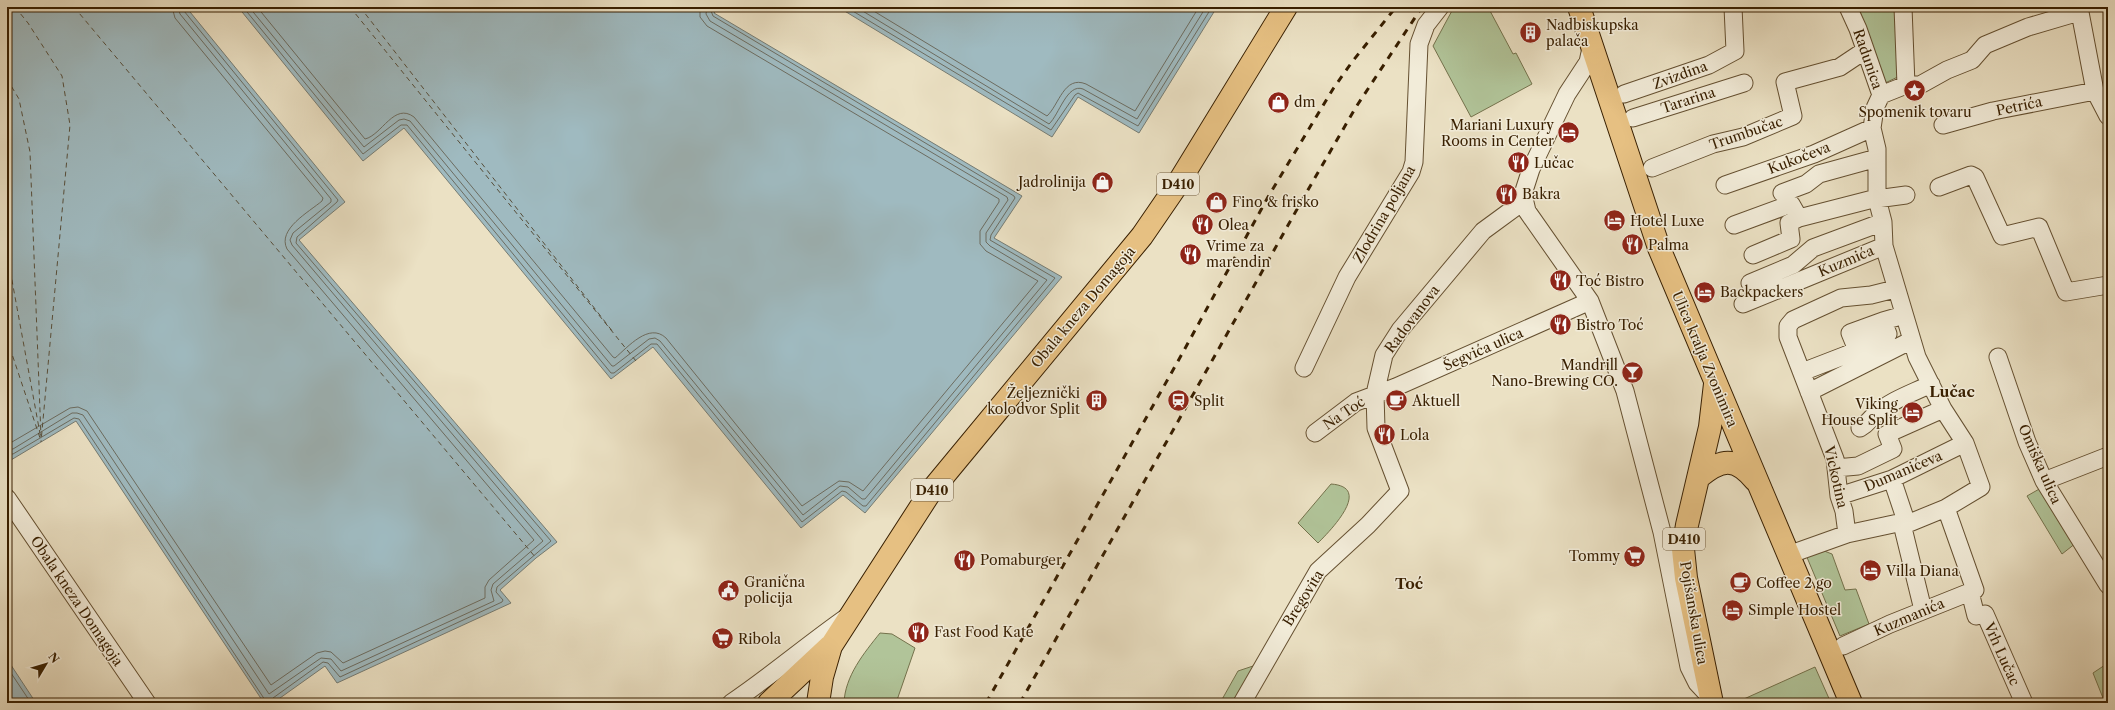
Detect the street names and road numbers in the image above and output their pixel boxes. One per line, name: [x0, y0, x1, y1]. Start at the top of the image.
street label: Radunica: [1849, 27, 1887, 92]
street label: Zvizdina: [1650, 57, 1710, 93]
street label: Tararina: [1659, 83, 1718, 117]
street label: Petrića: [1994, 92, 2044, 120]
street label: Trumbučac: [1707, 112, 1785, 154]
street label: Kukočeva: [1765, 138, 1833, 178]
street label: Zlodrina poljana: [1349, 162, 1419, 266]
road number: D410: [1157, 173, 1199, 195]
street label: Kuzmića: [1815, 241, 1877, 281]
street label: Obala kneza Domagoja: [1027, 242, 1139, 371]
street label: Radovanova: [1381, 281, 1444, 357]
street label: Ulica kralja Zvonimira: [1668, 288, 1742, 430]
street label: Šegvića ulica: [1440, 322, 1526, 375]
street label: Na Toć: [1319, 392, 1369, 434]
street label: Omiška ulica: [2014, 421, 2066, 507]
street label: Vickotina: [1820, 443, 1852, 510]
street label: Dumanićeva: [1861, 446, 1945, 496]
road number: D410: [911, 479, 953, 501]
road number: D410: [1663, 528, 1705, 550]
street label: Obala kneza Domagoja: [27, 533, 128, 670]
street label: Pojišanska ulica: [1676, 560, 1712, 667]
street label: Bregovita: [1279, 566, 1328, 629]
street label: Kuzmanića: [1871, 594, 1948, 640]
street label: Vrh Lučac: [1980, 619, 2024, 688]

